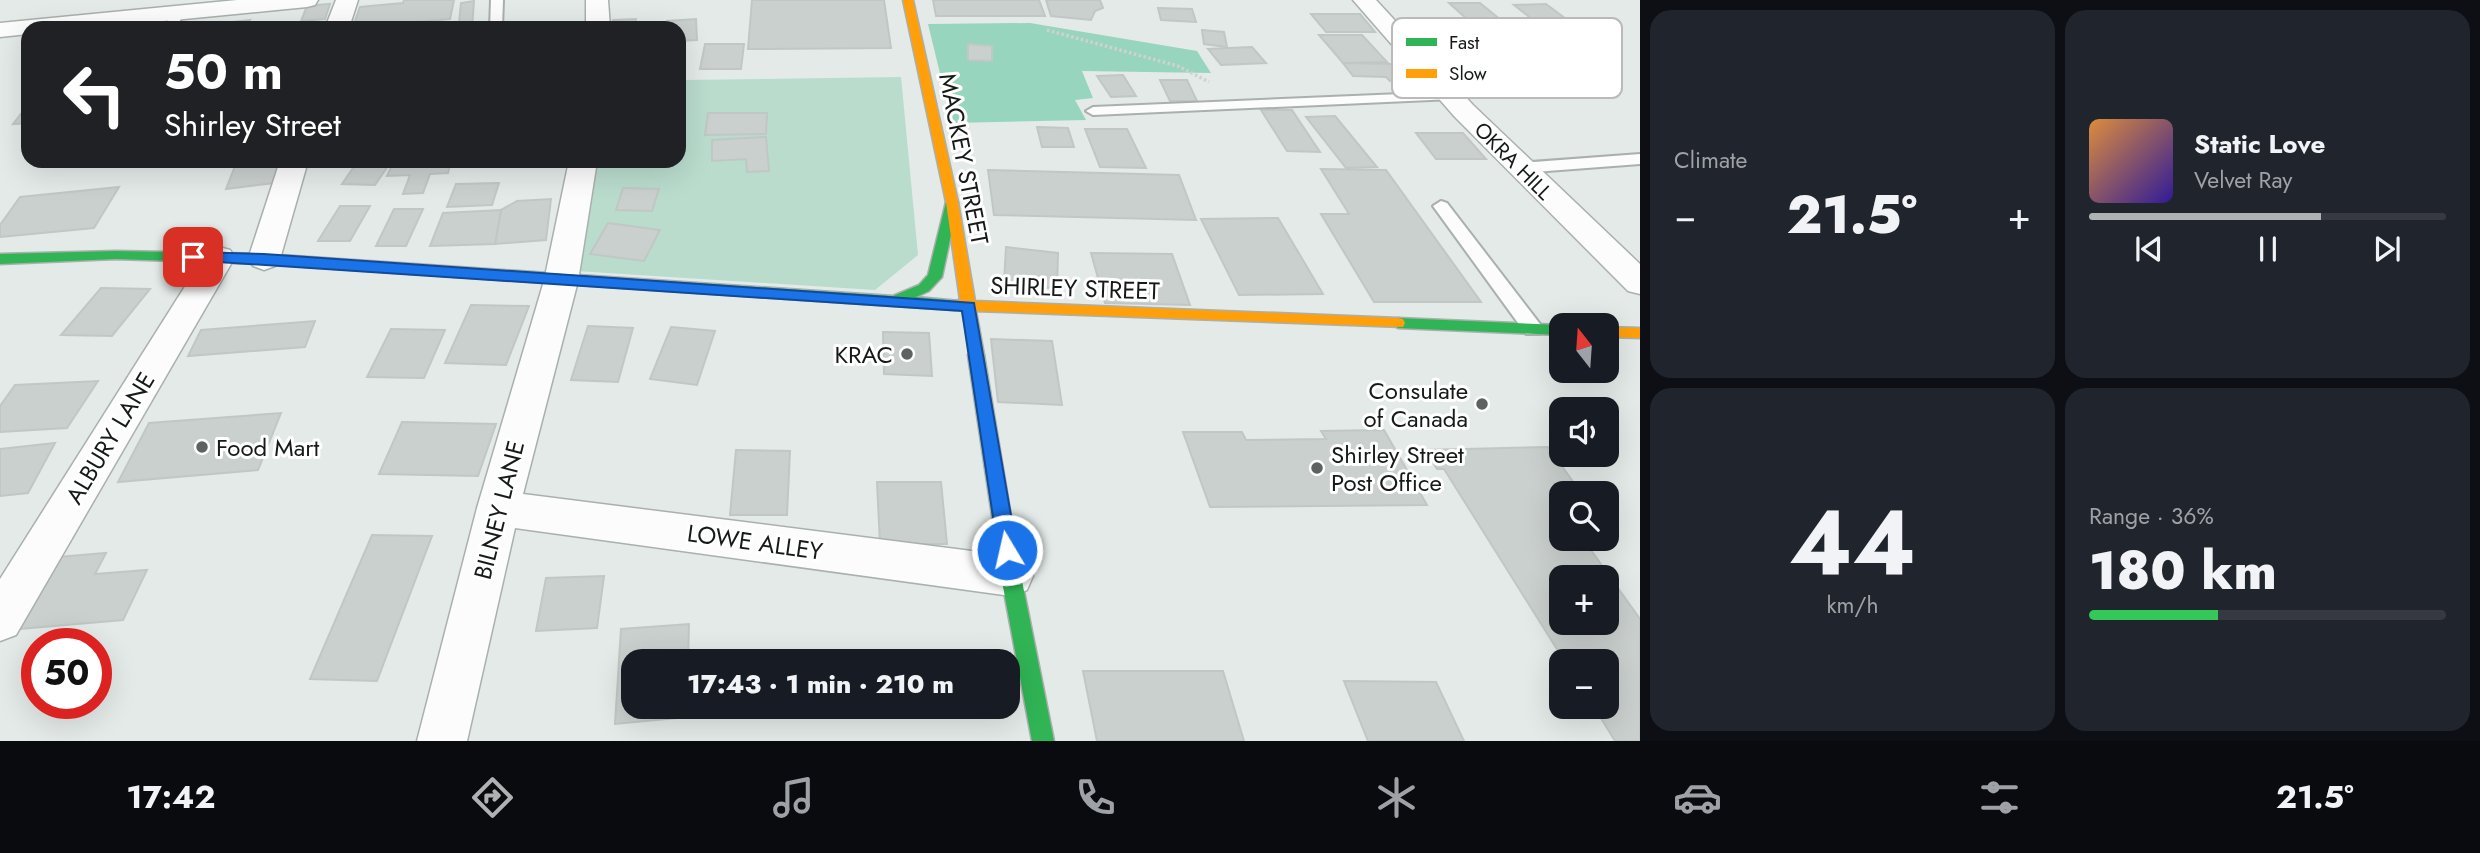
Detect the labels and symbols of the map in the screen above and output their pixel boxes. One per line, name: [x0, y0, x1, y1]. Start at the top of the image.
legend: [1392, 18, 1622, 98]
text: Fast: [1449, 29, 1480, 56]
text: Slow: [1449, 60, 1487, 87]
street label: MACKEY STREET: [930, 70, 998, 248]
street label: OKRA HILL: [1467, 115, 1559, 207]
pin: [163, 227, 223, 287]
street label: SHIRLEY STREET: [990, 268, 1160, 308]
north arrow: [1549, 313, 1619, 383]
place label: KRAC: [834, 337, 893, 372]
marker: KRAC: [899, 346, 915, 362]
street label: ALBURY LANE: [57, 365, 163, 511]
place label: Consulate of Canada: [1363, 373, 1468, 436]
marker: Consulate of Canada: [1474, 396, 1490, 412]
place label: Food Mart: [216, 430, 320, 465]
street label: BILNEY LANE: [465, 437, 533, 583]
place label: Shirley Street Post Office: [1331, 437, 1464, 500]
marker: Food Mart: [194, 439, 210, 455]
marker: Shirley Street Post Office: [1309, 460, 1325, 476]
position arrow: [970, 513, 1044, 587]
street label: LOWE ALLEY: [685, 515, 826, 569]
speed limit sign: 50: [21, 628, 112, 719]

